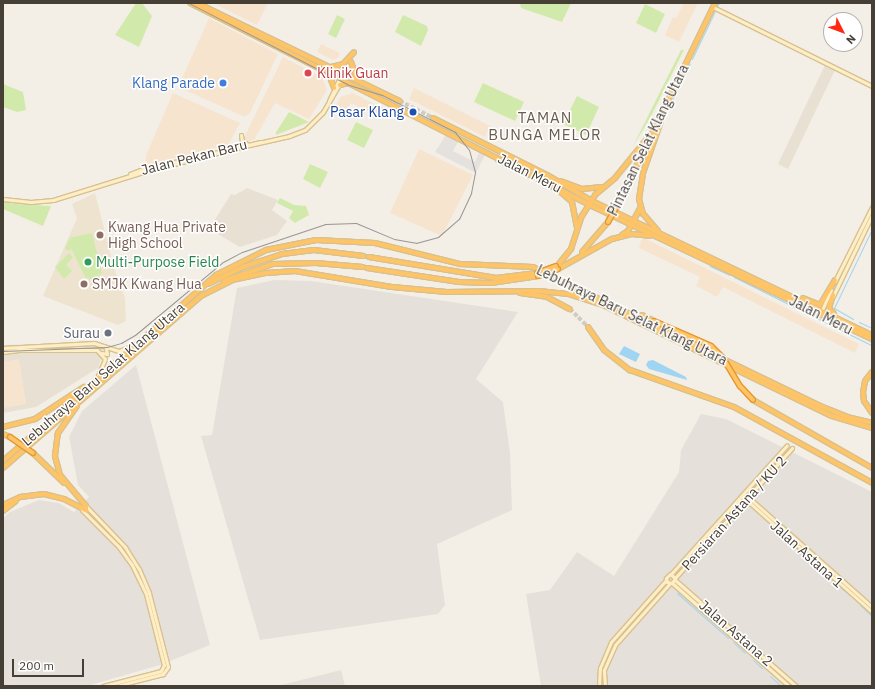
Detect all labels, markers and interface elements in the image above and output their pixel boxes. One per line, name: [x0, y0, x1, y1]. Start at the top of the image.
north arrow: [823, 12, 863, 52]
text: N: [843, 32, 859, 47]
street label: Pintasan Selat Klang Utara: [604, 62, 692, 218]
place label: Klinik Guan: [317, 65, 388, 81]
marker: Klinik Guan: [302, 67, 314, 79]
place label: Klang Parade: [132, 75, 215, 91]
marker: Klang Parade: [218, 78, 228, 88]
place label: Pasar Klang: [330, 104, 404, 120]
marker: Pasar Klang: [407, 106, 419, 118]
district label: TAMAN BUNGA MELOR: [488, 108, 602, 143]
street label: Jalan Pekan Baru: [139, 136, 249, 178]
street label: Jalan Meru: [495, 150, 565, 196]
place label: Kwang Hua Private High School: [108, 219, 226, 252]
marker: Kwang Hua Private High School: [95, 230, 105, 240]
place label: Multi-Purpose Field: [96, 254, 219, 270]
marker: Multi-Purpose Field: [83, 257, 93, 267]
street label: Lebuhraya Baru Selat Klang Utara: [534, 261, 730, 369]
place label: SMJK Kwang Hua: [92, 276, 202, 292]
marker: SMJK Kwang Hua: [79, 279, 89, 289]
street label: Jalan Meru: [786, 292, 856, 338]
street label: Lebuhraya Baru Selat Klang Utara: [18, 299, 188, 449]
place label: Surau: [63, 325, 100, 341]
marker: Surau: [103, 328, 113, 338]
street label: Persiaran Astana / KU 2: [678, 452, 790, 574]
street label: Jalan Astana 1: [767, 517, 847, 591]
street label: Jalan Astana 2: [696, 596, 776, 670]
scale bar: [14, 651, 86, 677]
text: 200 m: [19, 658, 54, 673]

